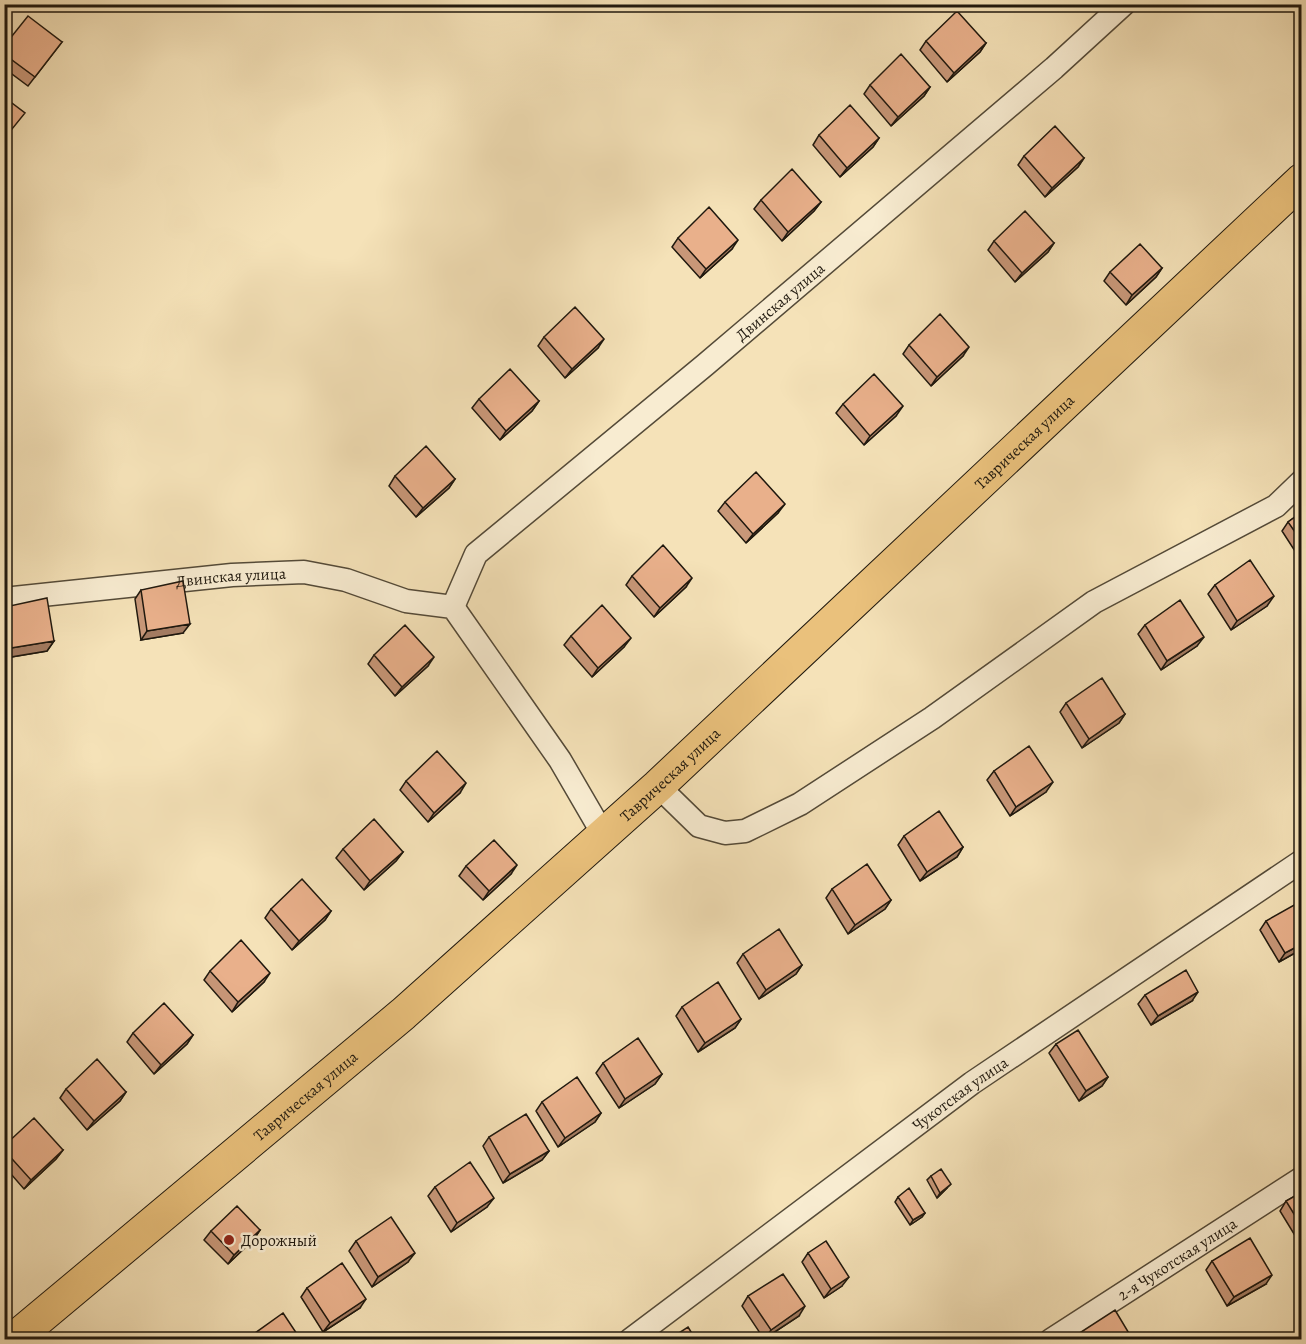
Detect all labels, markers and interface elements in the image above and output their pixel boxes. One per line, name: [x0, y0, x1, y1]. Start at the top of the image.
street label: Двинская улица: [731, 257, 830, 346]
street label: Таврическая улица: [970, 389, 1080, 495]
street label: Двинская улица: [175, 563, 287, 593]
street label: Таврическая улица: [615, 722, 726, 827]
street label: Таврическая улица: [249, 1046, 363, 1146]
street label: Чукотская улица: [908, 1051, 1013, 1136]
street label: 2-я Чукотская улица: [1114, 1213, 1242, 1306]
place label: Дорожный: [241, 1230, 317, 1252]
marker: Дорожный: [222, 1233, 236, 1247]

